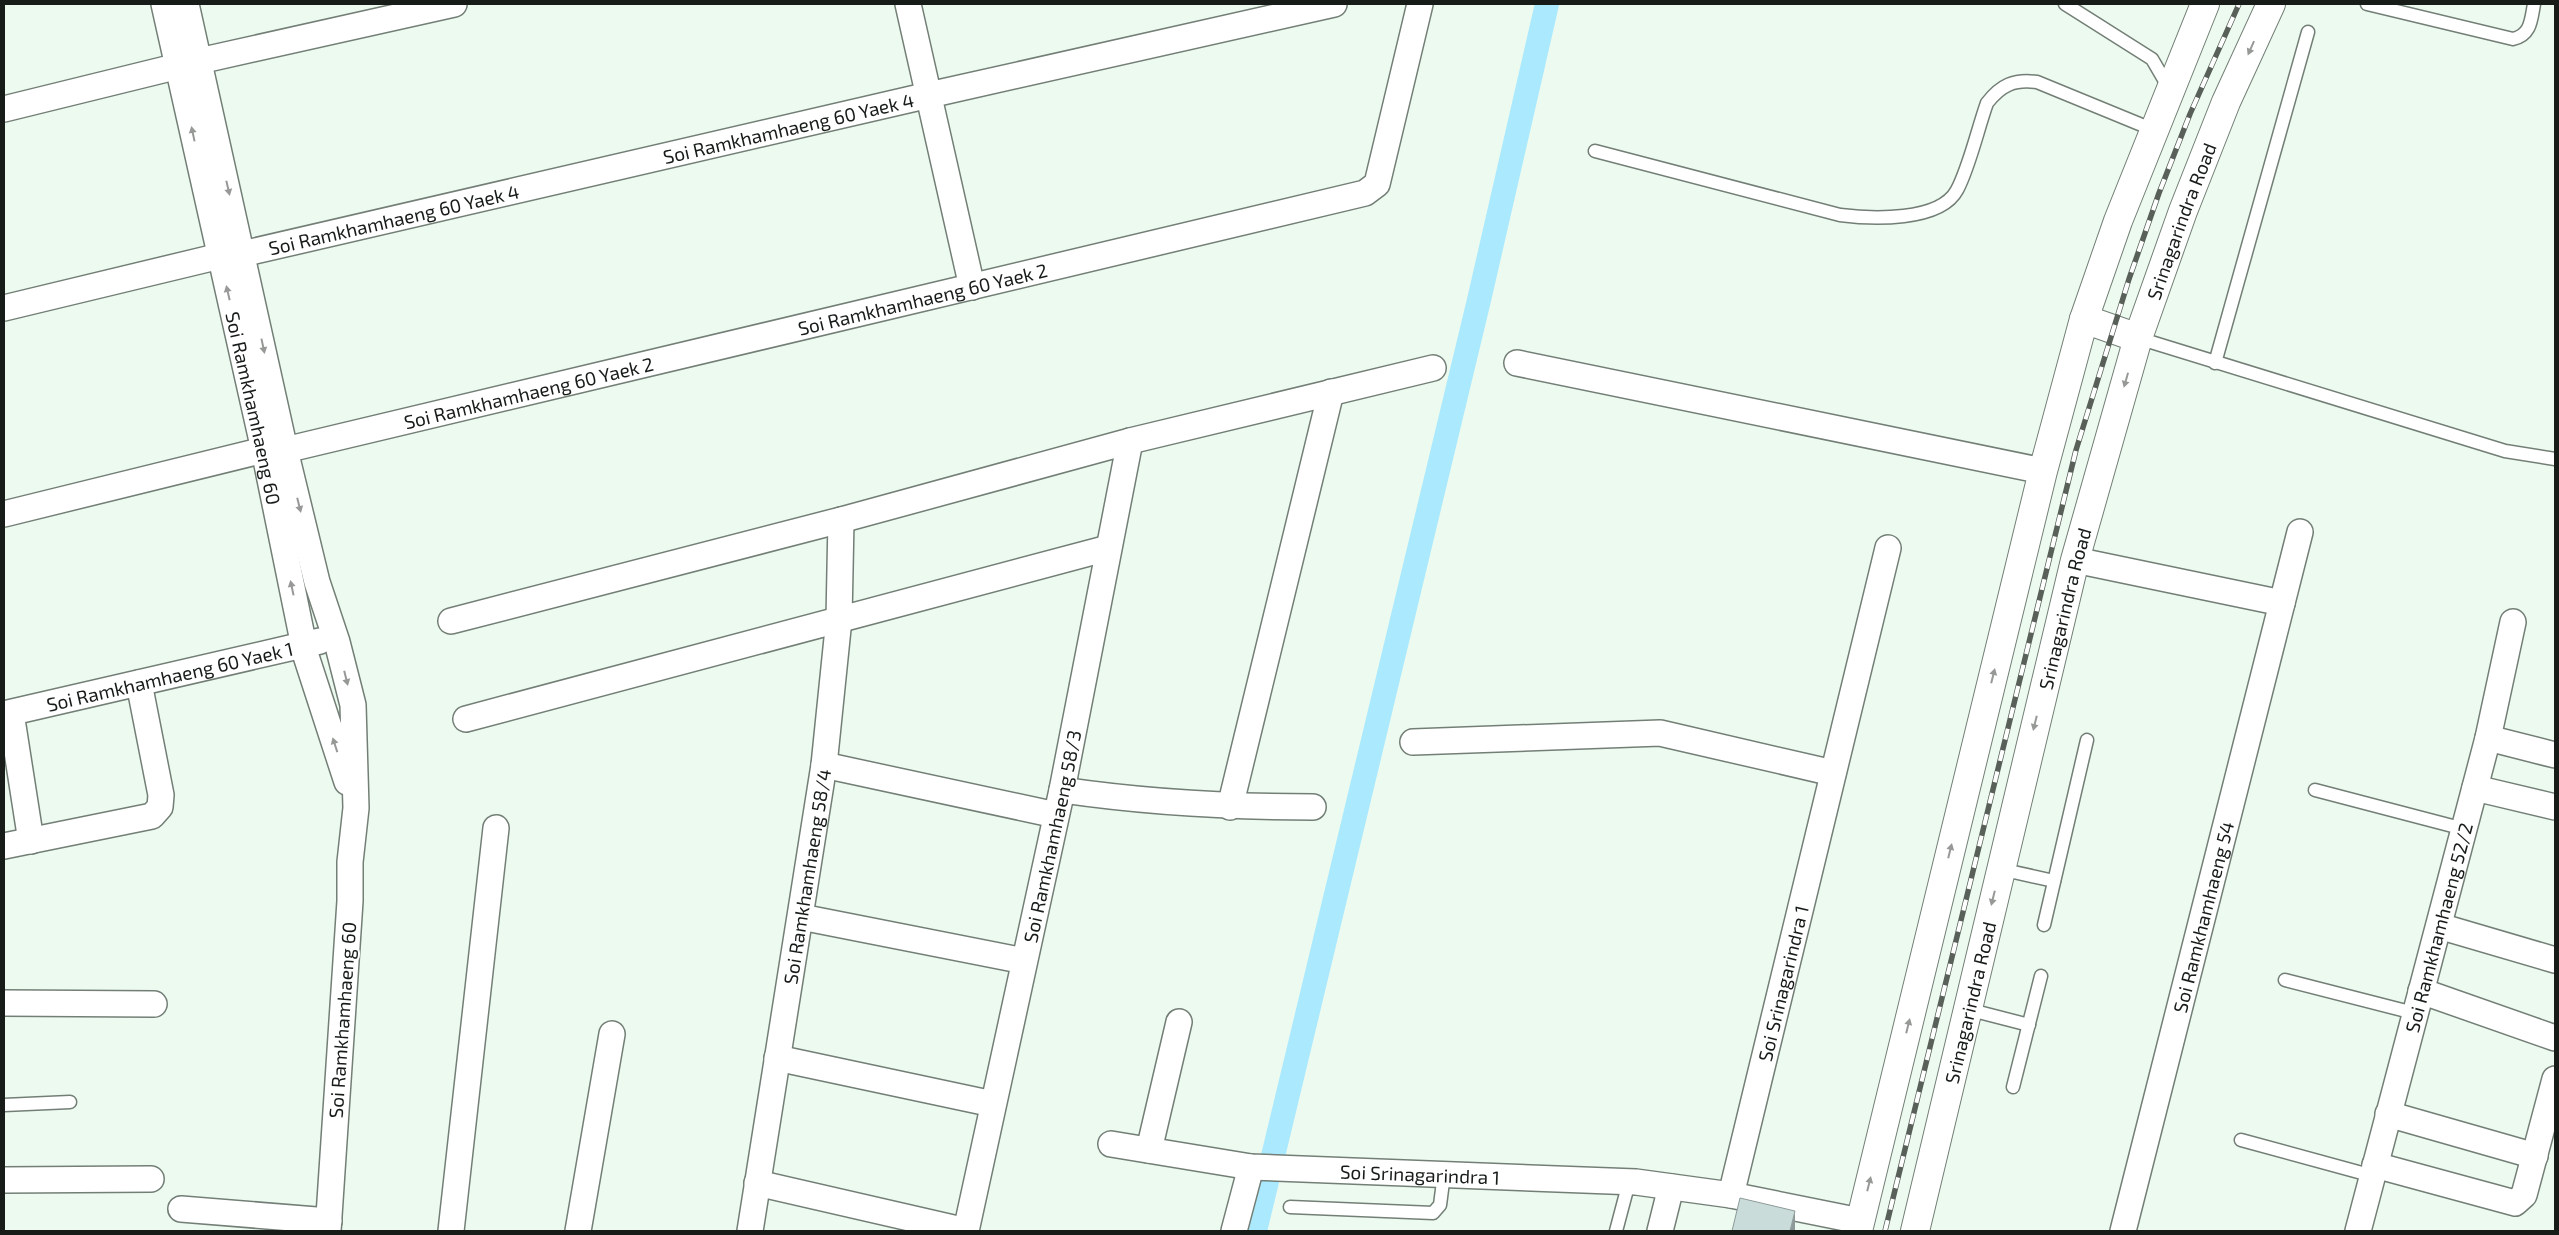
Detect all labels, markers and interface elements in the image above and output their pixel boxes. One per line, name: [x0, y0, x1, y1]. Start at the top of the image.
one-way arrow: [2247, 41, 2255, 55]
street label: Soi Ramkhamhaeng 60 Yaek 4: [661, 87, 916, 168]
one-way arrow: [189, 126, 197, 142]
street label: Srinagarindra Road: [2141, 139, 2220, 303]
street label: Soi Ramkhamhaeng 60 Yaek 4: [266, 179, 521, 259]
one-way arrow: [224, 180, 232, 196]
street label: Soi Ramkhamhaeng 60 Yaek 2: [795, 258, 1049, 339]
one-way arrow: [224, 285, 232, 300]
street label: Soi Ramkhamhaeng 60: [222, 309, 286, 507]
one-way arrow: [259, 339, 267, 354]
street label: Soi Ramkhamhaeng 60 Yaek 2: [401, 351, 655, 433]
one-way arrow: [2122, 373, 2130, 388]
one-way arrow: [295, 497, 303, 512]
street label: Srinagarindra Road: [2033, 525, 2095, 692]
one-way arrow: [288, 581, 296, 596]
street label: Soi Ramkhamhaeng 60 Yaek 1: [44, 636, 295, 715]
one-way arrow: [1989, 669, 1997, 684]
one-way arrow: [342, 671, 350, 686]
one-way arrow: [2031, 716, 2039, 731]
street label: Soi Ramkhamhaeng 58/3: [1018, 728, 1085, 945]
one-way arrow: [331, 737, 339, 752]
street label: Soi Ramkhamhaeng 58/4: [778, 767, 835, 986]
street label: Soi Ramkhamhaeng 54: [2167, 819, 2238, 1015]
street label: Soi Ramkhamhaeng 52/2: [2399, 820, 2477, 1035]
one-way arrow: [1946, 844, 1954, 859]
one-way arrow: [1989, 891, 1997, 906]
street label: Soi Srinagarindra 1: [1752, 903, 1812, 1064]
street label: Srinagarindra Road: [1939, 919, 2000, 1086]
street label: Soi Ramkhamhaeng 60: [324, 921, 360, 1119]
one-way arrow: [1904, 1019, 1912, 1034]
street label: Soi Srinagarindra 1: [1340, 1159, 1500, 1188]
one-way arrow: [1865, 1176, 1873, 1191]

